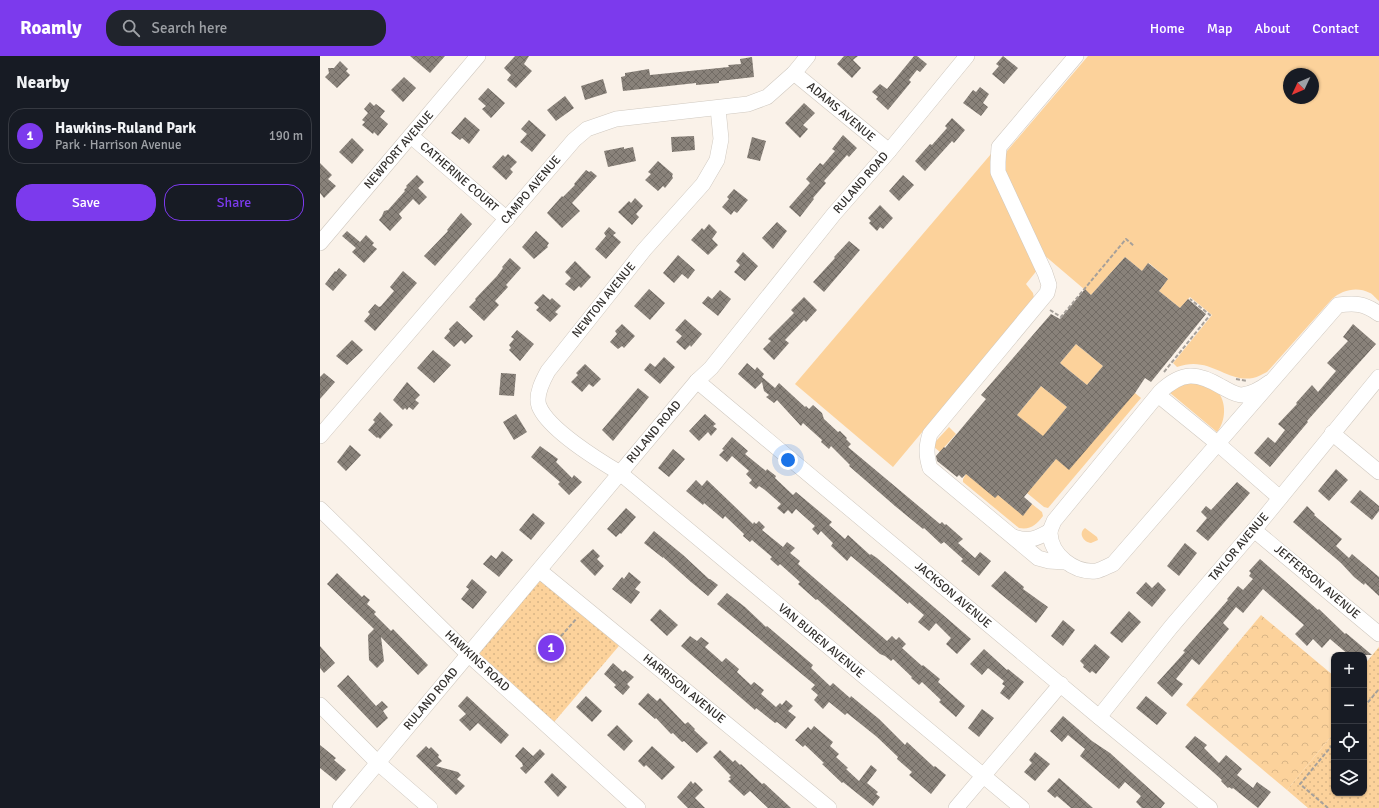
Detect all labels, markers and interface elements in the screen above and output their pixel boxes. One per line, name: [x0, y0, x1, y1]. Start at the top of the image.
search box: [106, 10, 386, 46]
text: Roamly: [20, 16, 82, 40]
icon: search: [120, 17, 142, 39]
text: Search here: [152, 19, 227, 37]
text: Home: [1150, 20, 1185, 37]
text: Map: [1207, 20, 1232, 37]
text: About: [1254, 20, 1290, 37]
text: Contact: [1312, 20, 1359, 37]
north arrow: [1283, 68, 1319, 104]
text: Nearby: [16, 72, 69, 93]
street label: ADAMS AVENUE: [804, 79, 878, 145]
street label: NEWPORT AVENUE: [361, 108, 437, 192]
text: Hawkins-Ruland Park: [55, 119, 196, 137]
text: 1: [26, 128, 34, 144]
text: 190 m: [269, 128, 303, 144]
text: Park · Harrison Avenue: [55, 137, 181, 153]
street label: CATHERINE COURT: [417, 139, 501, 215]
street label: RULAND ROAD: [830, 149, 892, 217]
street label: CAMPO AVENUE: [498, 152, 564, 227]
button: Save: [16, 184, 156, 221]
button: Share: [164, 184, 304, 221]
street label: NEWTON AVENUE: [569, 259, 639, 341]
street label: RULAND ROAD: [624, 398, 685, 466]
your location: [778, 450, 798, 470]
street label: TAYLOR AVENUE: [1206, 509, 1272, 584]
street label: JEFFERSON AVENUE: [1271, 542, 1363, 622]
street label: JACKSON AVENUE: [912, 559, 995, 632]
street label: VAN BUREN AVENUE: [775, 601, 867, 682]
street label: HAWKINS ROAD: [441, 627, 513, 695]
pin: 1: [538, 633, 564, 663]
street label: HARRISON AVENUE: [640, 651, 729, 727]
map controls: [1331, 652, 1367, 796]
button: +: [1331, 652, 1367, 688]
street label: RULAND ROAD: [401, 665, 462, 733]
button: −: [1331, 688, 1367, 724]
button: locate: [1331, 724, 1367, 760]
button: layers: [1331, 760, 1367, 796]

